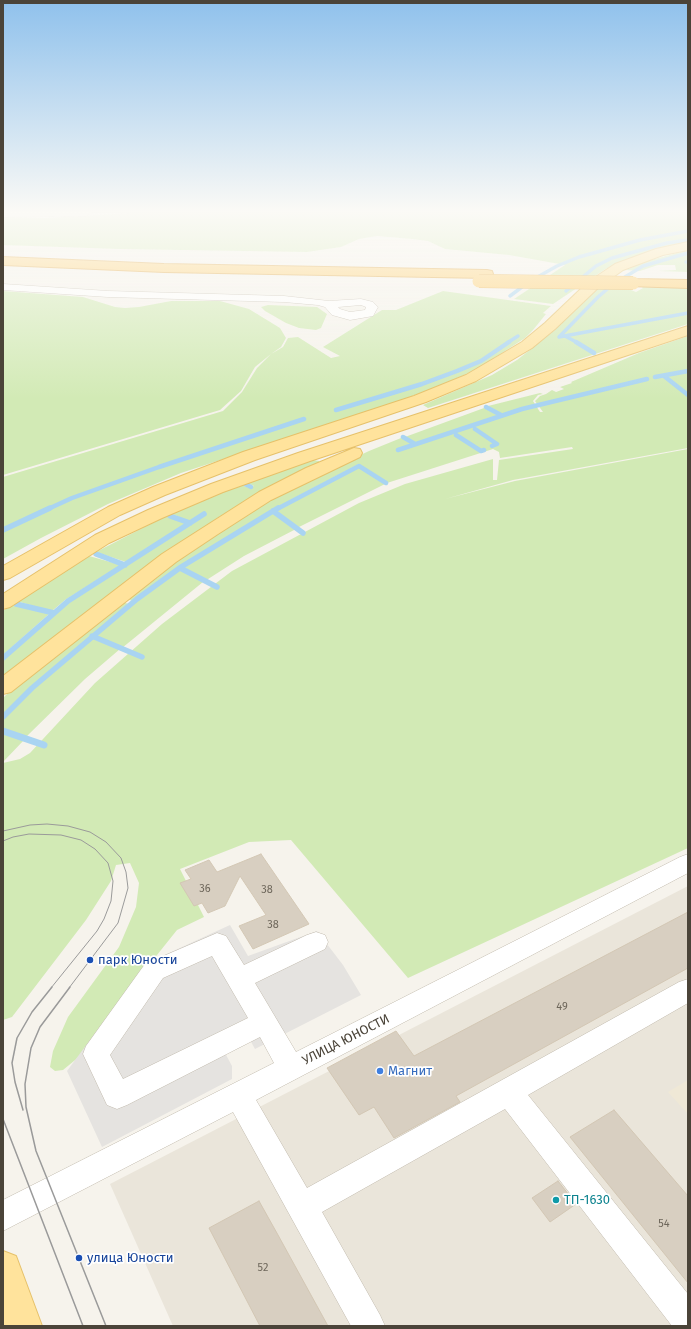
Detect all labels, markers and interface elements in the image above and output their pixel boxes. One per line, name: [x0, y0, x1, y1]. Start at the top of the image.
house number: 36: [199, 882, 211, 896]
house number: 38: [261, 883, 273, 897]
house number: 38: [267, 918, 279, 932]
place label: парк Юности: [98, 952, 178, 968]
marker: парк Юности: [85, 955, 95, 965]
house number: 49: [556, 1000, 568, 1014]
street label: УЛИЦА ЮНОСТИ: [300, 1011, 392, 1069]
place label: Магнит: [388, 1063, 432, 1079]
marker: Магнит: [375, 1066, 385, 1076]
place label: ТП-1630: [564, 1192, 610, 1208]
marker: ТП-1630: [551, 1195, 561, 1205]
house number: 54: [658, 1217, 670, 1231]
place label: улица Юности: [87, 1250, 174, 1266]
marker: улица Юности: [74, 1253, 84, 1263]
house number: 52: [258, 1261, 268, 1275]

